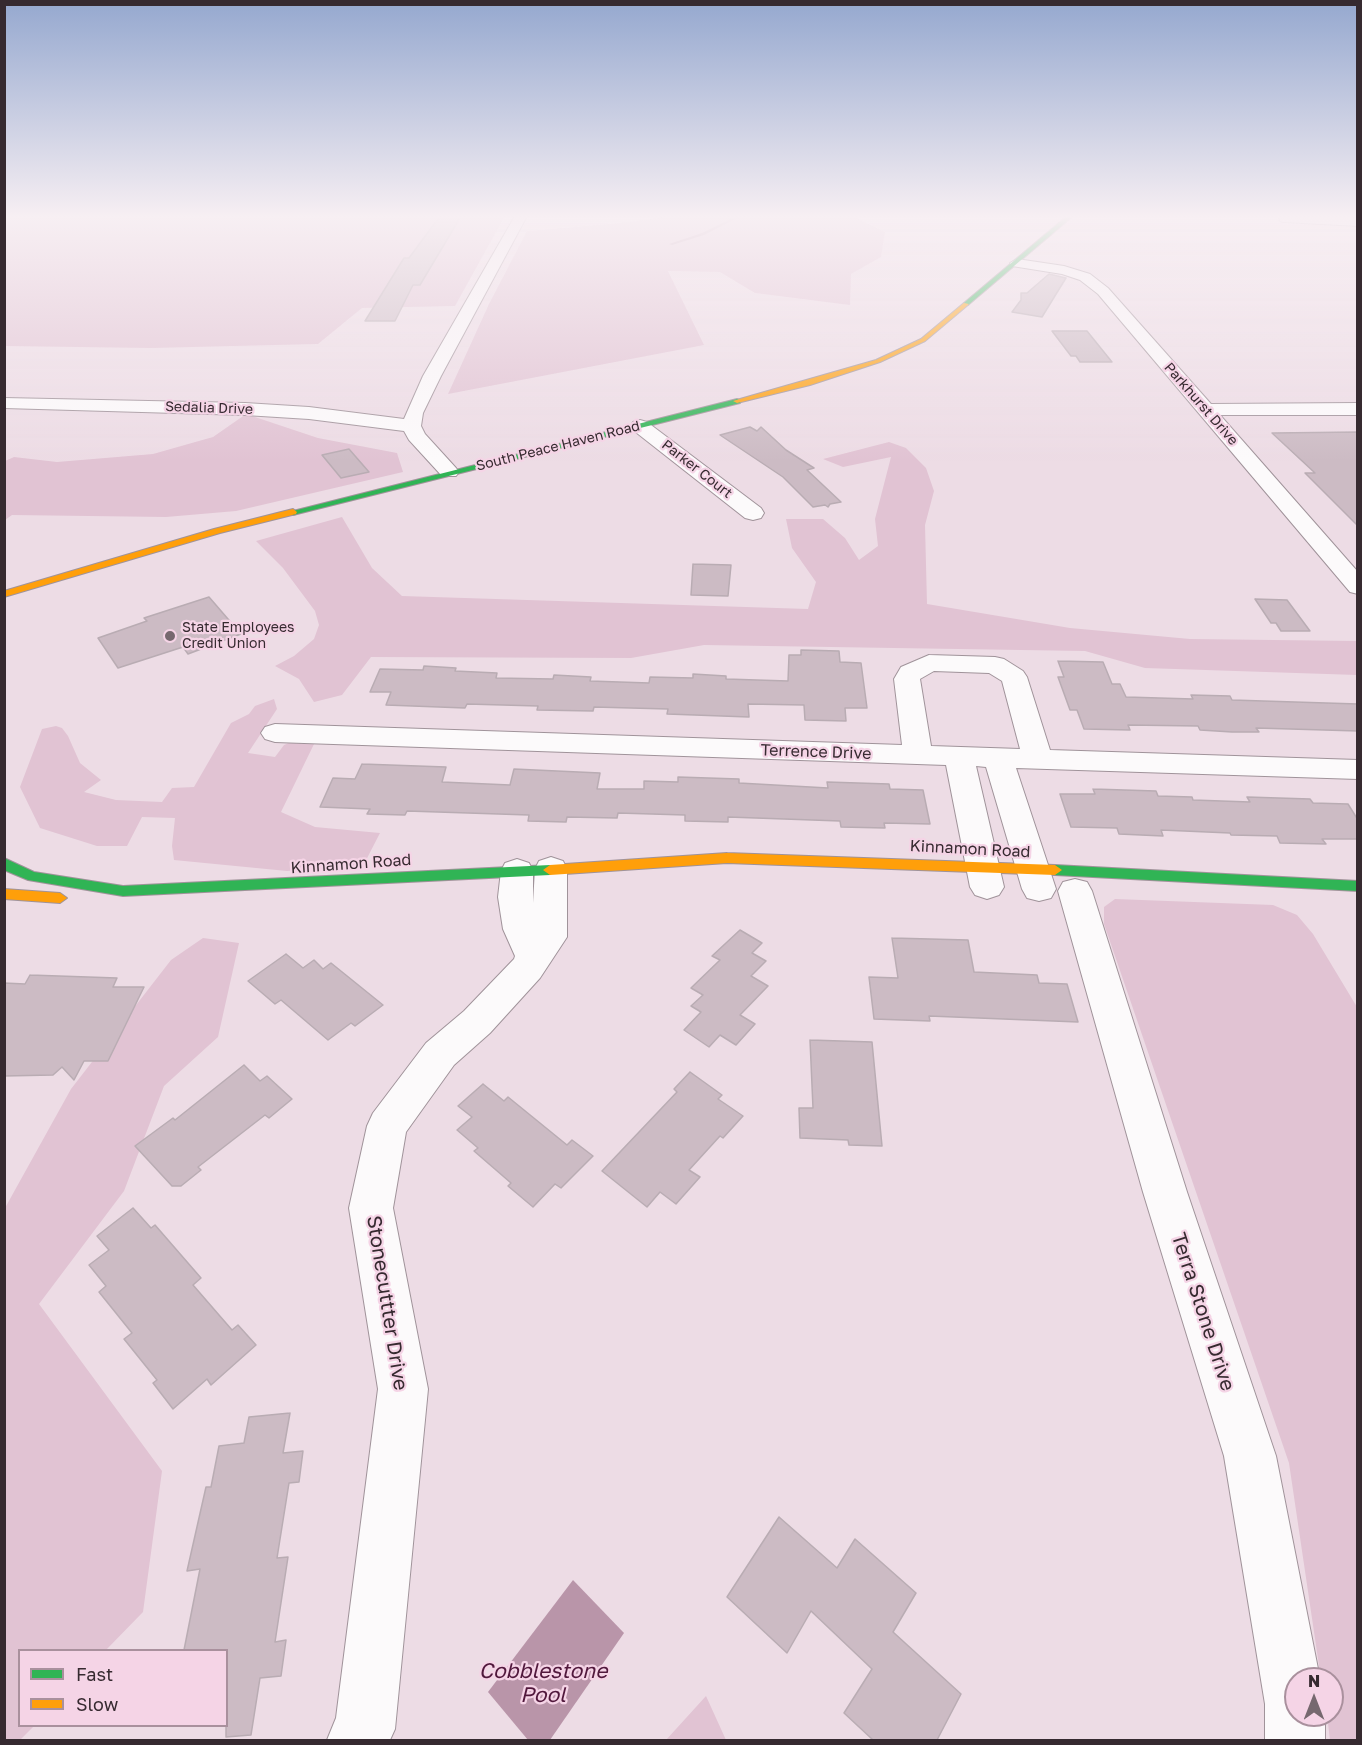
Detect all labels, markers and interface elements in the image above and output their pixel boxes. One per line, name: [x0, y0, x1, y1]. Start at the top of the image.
street label: Parkhurst Drive: [1161, 359, 1241, 449]
street label: Sedalia Drive: [165, 398, 253, 418]
street label: South Peace Haven Road: [474, 418, 642, 474]
street label: Parker Court: [658, 436, 736, 502]
place label: State Employees Credit Union: [182, 620, 294, 652]
marker: State Employees Credit Union: [163, 629, 177, 643]
street label: Terrence Drive: [760, 740, 872, 764]
street label: Kinnamon Road: [909, 836, 1031, 862]
street label: Kinnamon Road: [290, 850, 412, 878]
street label: Stonecuttter Drive: [361, 1214, 413, 1392]
street label: Terra Stone Drive: [1166, 1230, 1240, 1394]
legend: [18, 1649, 228, 1727]
water label: Cobblestone Pool: [479, 1658, 607, 1708]
text: Fast: [76, 1663, 113, 1685]
north arrow: [1284, 1667, 1344, 1727]
text: N: [1308, 1671, 1320, 1691]
text: Slow: [76, 1693, 118, 1715]

